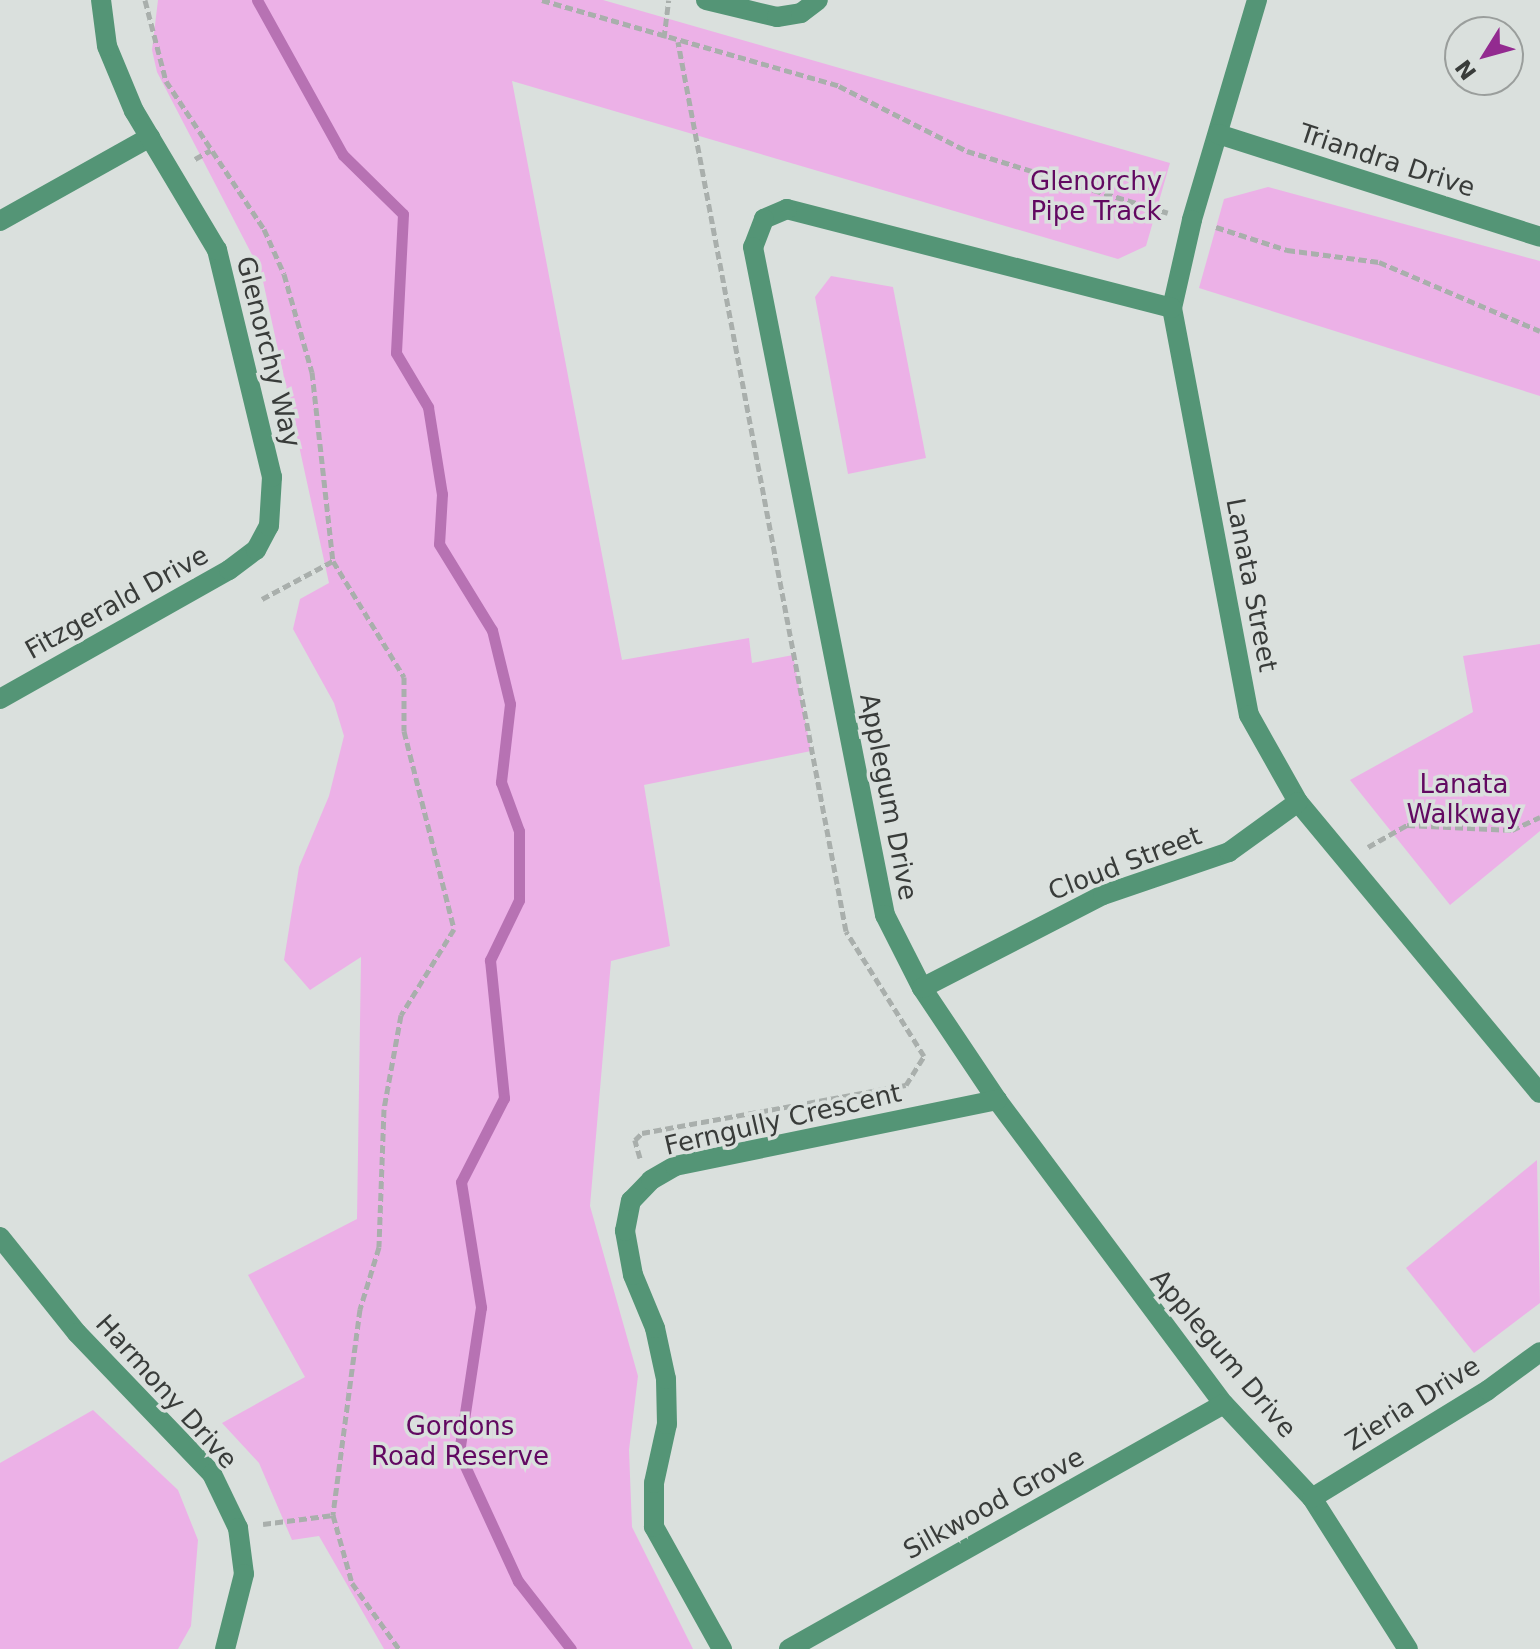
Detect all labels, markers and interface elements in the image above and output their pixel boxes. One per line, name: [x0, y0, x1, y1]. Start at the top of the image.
north arrow: [1444, 16, 1524, 96]
text: N: [1451, 55, 1482, 84]
street label: Triandra Drive: [1295, 118, 1479, 204]
park label: Glenorchy Pipe Track: [1030, 166, 1162, 228]
street label: Glenorchy Way: [229, 253, 307, 451]
street label: Lanata Street: [1219, 496, 1283, 674]
street label: Fitzgerald Drive: [20, 540, 214, 666]
street label: Applegum Drive: [853, 691, 923, 903]
park label: Lanata Walkway: [1407, 769, 1521, 830]
street label: Cloud Street: [1044, 820, 1206, 908]
street label: Ferngully Crescent: [662, 1078, 904, 1162]
street label: Applegum Drive: [1144, 1264, 1302, 1444]
street label: Harmony Drive: [89, 1309, 243, 1475]
street label: Zieria Drive: [1340, 1350, 1486, 1458]
park label: Gordons Road Reserve: [371, 1411, 549, 1472]
street label: Silkwood Grove: [898, 1442, 1090, 1566]

